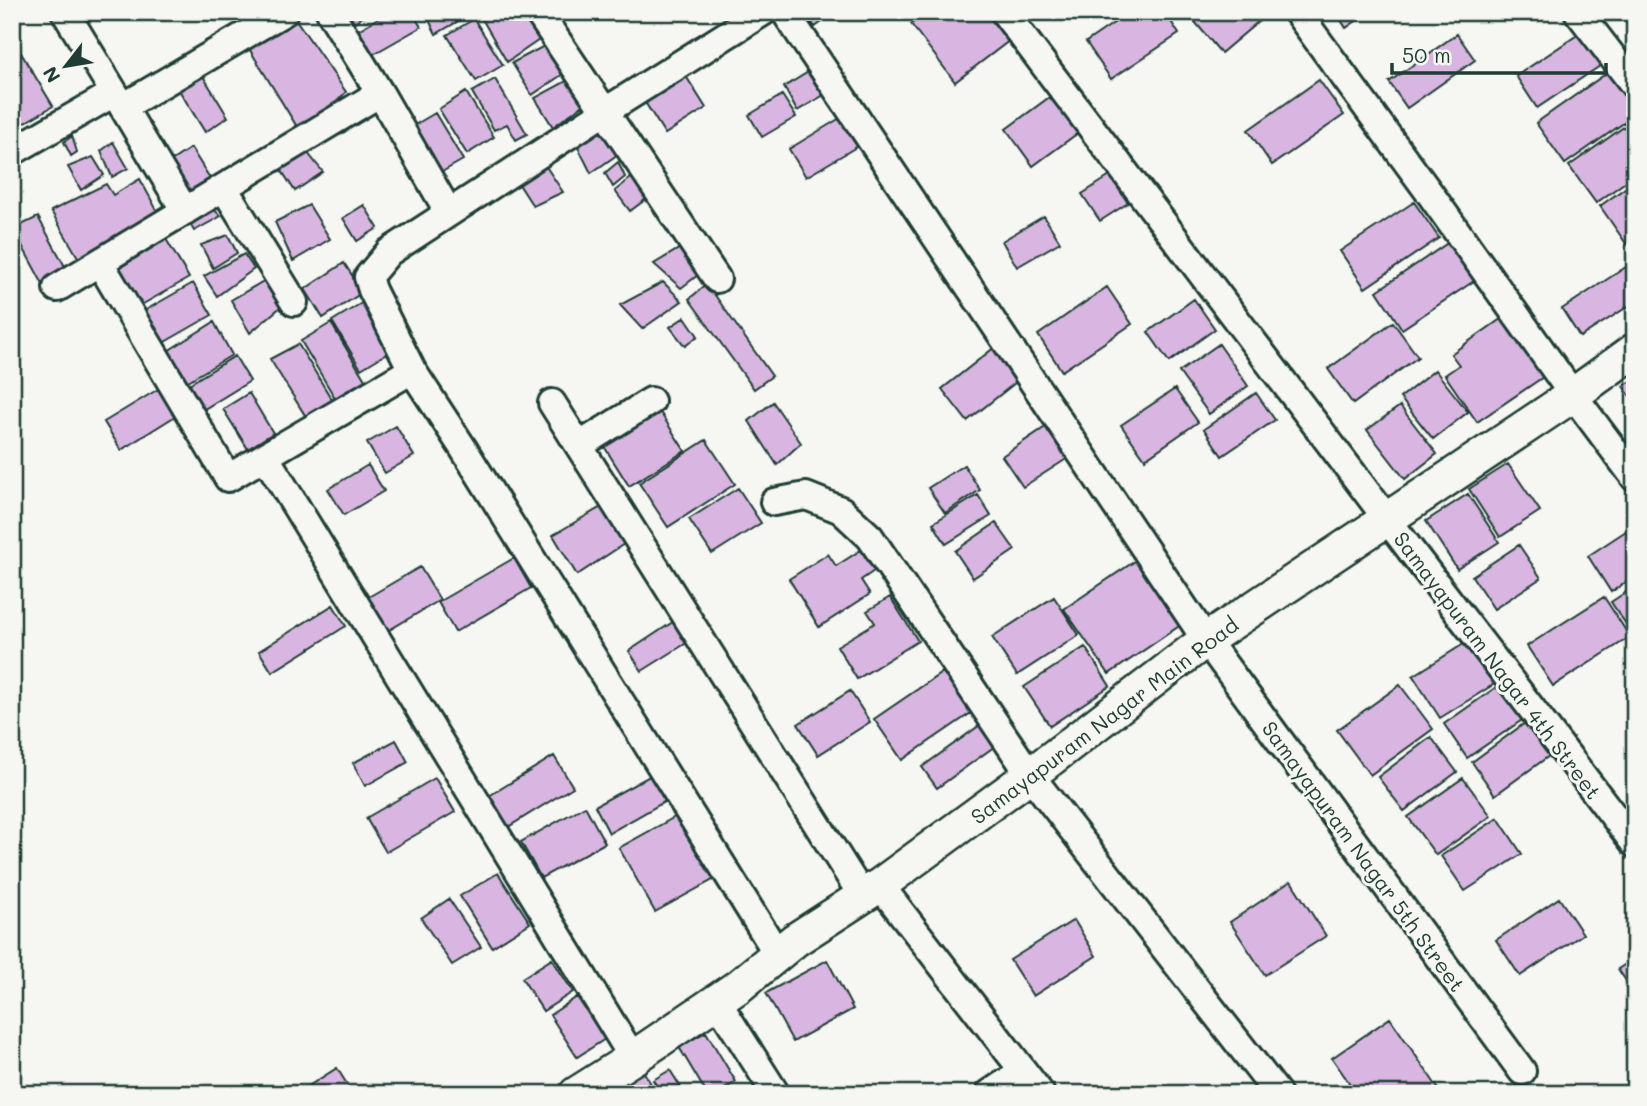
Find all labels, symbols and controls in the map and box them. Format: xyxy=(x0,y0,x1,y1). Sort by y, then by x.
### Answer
north arrow xyxy=(32,32,102,102)
scale bar xyxy=(1392,32,1605,76)
text: 50 m xyxy=(1402,41,1451,68)
text: N xyxy=(37,62,65,88)
street label: Samayapuram Nagar 4th Street xyxy=(1388,526,1608,804)
street label: Samayapuram Nagar Main Road xyxy=(965,610,1243,830)
street label: Samayapuram Nagar 5th Street xyxy=(1257,715,1471,997)

